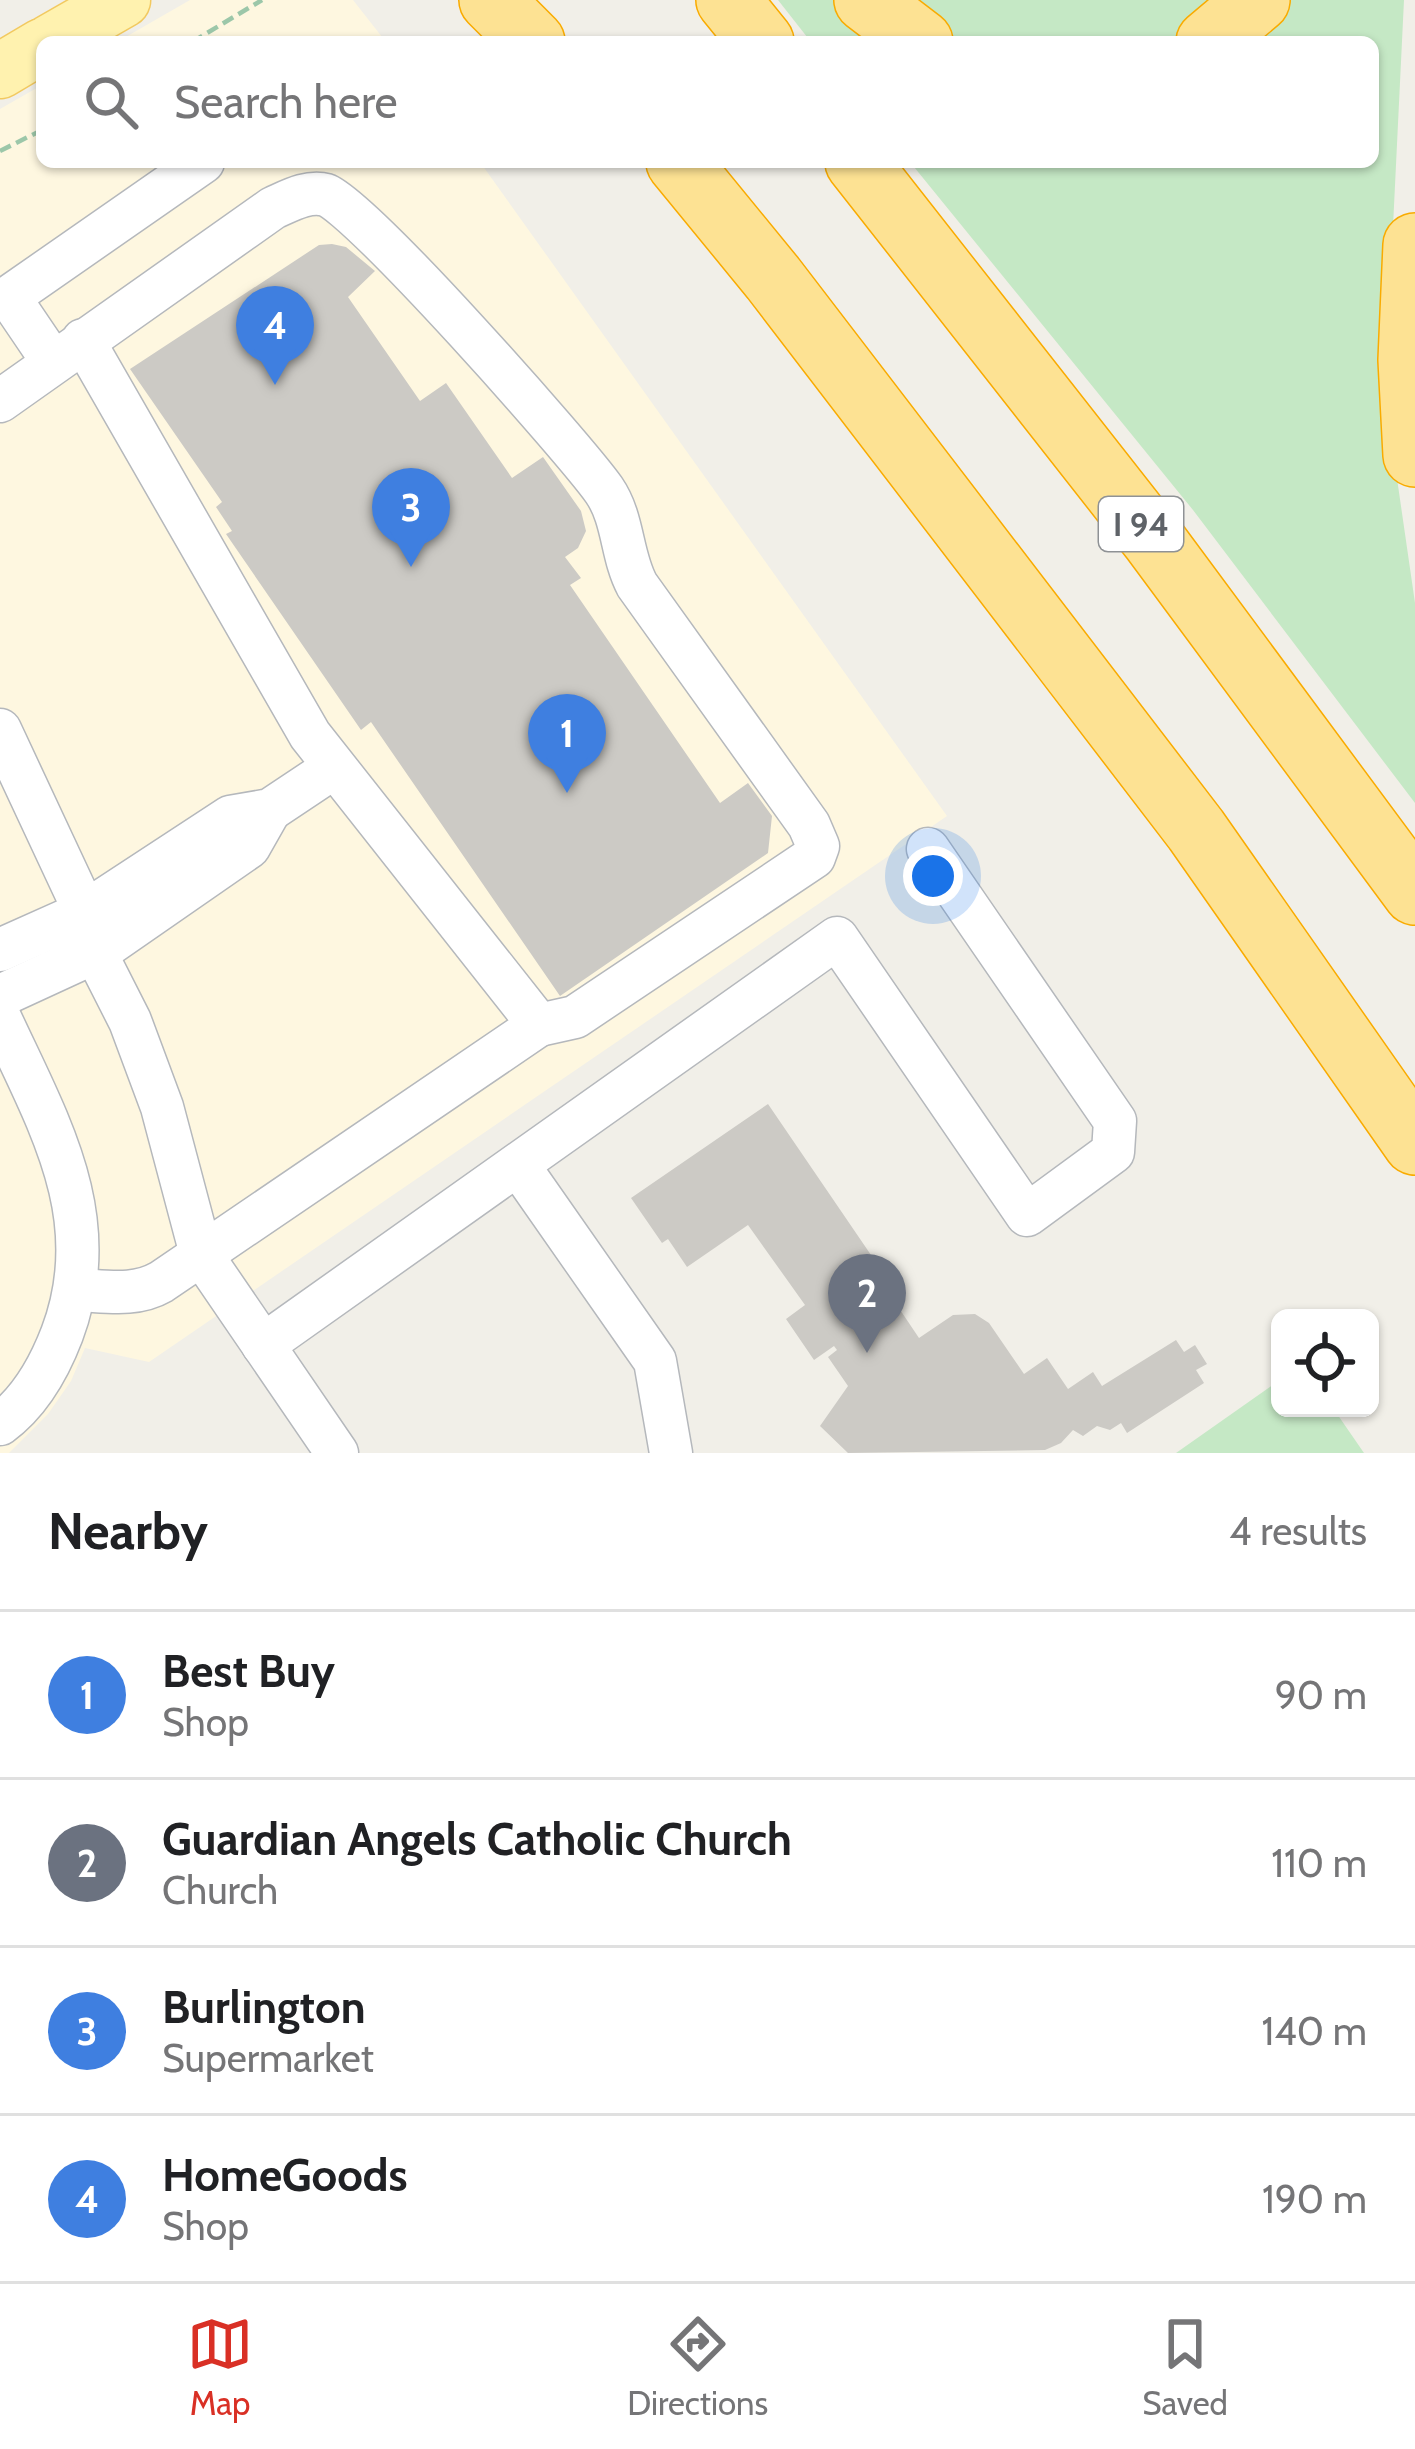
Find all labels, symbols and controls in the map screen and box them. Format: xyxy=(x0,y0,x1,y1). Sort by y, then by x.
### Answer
search box xyxy=(36,36,1379,168)
icon: search xyxy=(78,69,144,135)
text: Search here xyxy=(174,75,398,129)
pin: 4 xyxy=(236,286,314,385)
pin: 3 xyxy=(372,468,450,567)
road number: I 94 xyxy=(1099,497,1183,551)
pin: 1 xyxy=(528,694,606,793)
your location xyxy=(903,846,963,906)
pin: 2 xyxy=(828,1254,906,1353)
map controls xyxy=(1271,1309,1379,1417)
button: locate xyxy=(1271,1309,1379,1417)
text: Nearby xyxy=(48,1500,208,1562)
text: 4 results xyxy=(1229,1507,1367,1555)
text: Best Buy xyxy=(162,1644,335,1698)
text: 1 xyxy=(80,1671,94,1719)
text: 90 m xyxy=(1275,1671,1367,1719)
text: Shop xyxy=(162,1698,249,1746)
text: Guardian Angels Catholic Church xyxy=(162,1812,792,1866)
text: 2 xyxy=(77,1839,97,1887)
text: 110 m xyxy=(1271,1839,1367,1887)
text: Church xyxy=(162,1866,278,1914)
text: Burlington xyxy=(162,1980,366,2034)
text: 3 xyxy=(76,2007,98,2055)
text: 140 m xyxy=(1262,2007,1367,2055)
text: Supermarket xyxy=(162,2034,374,2082)
text: HomeGoods xyxy=(162,2148,408,2202)
text: 4 xyxy=(75,2175,99,2223)
text: 190 m xyxy=(1262,2175,1367,2223)
text: Shop xyxy=(162,2202,249,2250)
tab: Map xyxy=(187,2311,253,2423)
tab: Directions xyxy=(627,2311,768,2423)
tab: Saved xyxy=(1142,2311,1228,2423)

